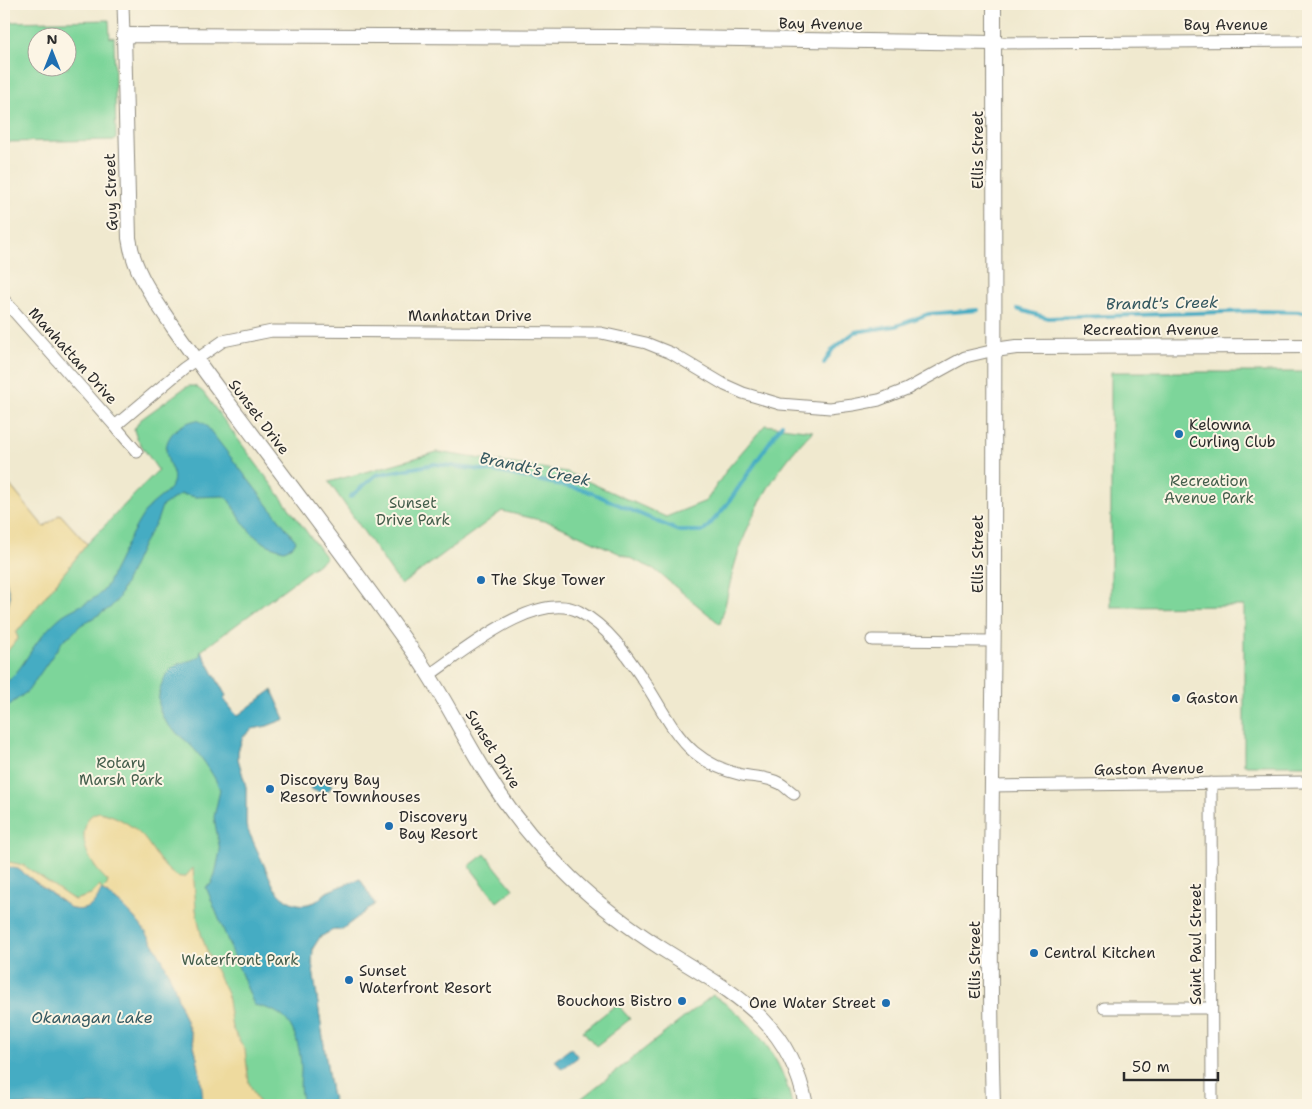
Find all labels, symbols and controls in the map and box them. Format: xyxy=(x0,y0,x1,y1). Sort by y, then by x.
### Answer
street label: Bay Avenue xyxy=(779,13,863,35)
street label: Bay Avenue xyxy=(1184,15,1268,35)
north arrow xyxy=(28,28,78,78)
text: N xyxy=(46,30,58,48)
street label: Ellis Street xyxy=(968,111,988,189)
street label: Guy Street xyxy=(100,153,122,231)
water label: Brandt's Creek xyxy=(1105,292,1219,314)
street label: Manhattan Drive xyxy=(24,303,122,409)
street label: Manhattan Drive xyxy=(408,306,532,326)
street label: Recreation Avenue xyxy=(1083,320,1219,340)
street label: Sunset Drive xyxy=(224,375,294,459)
place label: Kelowna Curling Club xyxy=(1189,415,1276,452)
marker: Kelowna Curling Club xyxy=(1173,428,1185,440)
water label: Brandt's Creek xyxy=(478,447,592,491)
park label: Recreation Avenue Park xyxy=(1164,471,1254,508)
park label: Sunset Drive Park xyxy=(376,493,450,530)
street label: Ellis Street xyxy=(968,515,988,593)
place label: The Skye Tower xyxy=(491,570,606,590)
marker: The Skye Tower xyxy=(475,574,487,586)
place label: Gaston xyxy=(1186,688,1238,708)
marker: Gaston xyxy=(1170,692,1182,704)
street label: Sunset Drive xyxy=(461,706,525,792)
park label: Rotary Marsh Park xyxy=(79,753,163,790)
street label: Gaston Avenue xyxy=(1094,758,1204,780)
place label: Discovery Bay Resort Townhouses xyxy=(280,770,421,807)
marker: Discovery Bay Resort Townhouses xyxy=(264,783,276,795)
place label: Discovery Bay Resort xyxy=(399,807,478,844)
marker: Discovery Bay Resort xyxy=(383,820,395,832)
street label: Saint Paul Street xyxy=(1186,883,1206,1005)
street label: Ellis Street xyxy=(965,921,985,999)
place label: Central Kitchen xyxy=(1044,943,1155,963)
marker: Central Kitchen xyxy=(1028,947,1040,959)
park label: Waterfront Park xyxy=(181,950,299,970)
place label: Sunset Waterfront Resort xyxy=(359,961,492,998)
marker: Sunset Waterfront Resort xyxy=(343,974,355,986)
place label: Bouchons Bistro xyxy=(557,991,672,1011)
place label: One Water Street xyxy=(749,993,876,1013)
marker: Bouchons Bistro xyxy=(676,995,688,1007)
marker: One Water Street xyxy=(880,997,892,1009)
water label: Okanagan Lake xyxy=(31,1007,153,1028)
scale bar xyxy=(1124,1049,1218,1081)
text: 50 m xyxy=(1132,1057,1170,1077)

